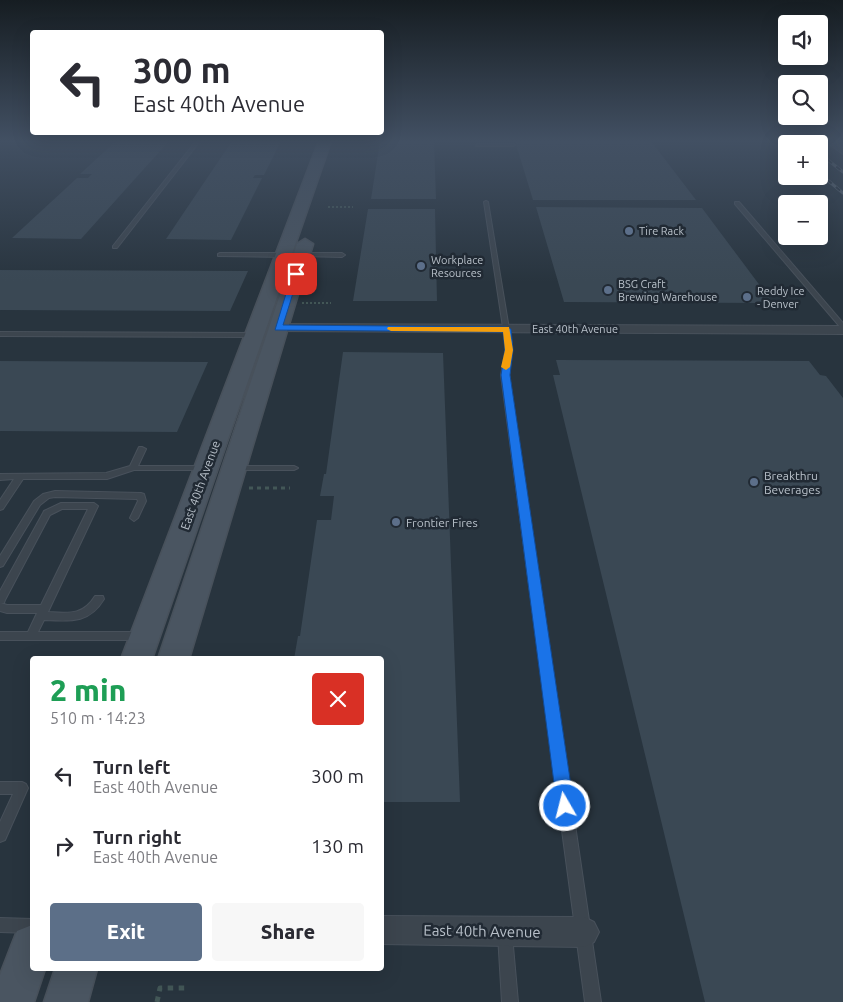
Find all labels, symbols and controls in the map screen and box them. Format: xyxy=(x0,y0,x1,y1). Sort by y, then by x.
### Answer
map controls xyxy=(778,15,828,245)
button: sound xyxy=(778,15,828,65)
icon: left xyxy=(50,50,115,115)
text: 300 m xyxy=(133,50,231,90)
button: search xyxy=(778,75,828,125)
text: East 40th Avenue xyxy=(133,91,305,116)
button: + xyxy=(778,135,828,185)
button: − xyxy=(778,195,828,245)
marker: Tire Rack xyxy=(623,225,635,237)
place label: Tire Rack xyxy=(639,225,684,237)
pin xyxy=(275,253,317,295)
place label: Workplace Resources xyxy=(431,254,483,279)
icon: arrive xyxy=(282,260,310,288)
marker: Workplace Resources xyxy=(415,260,427,272)
place label: BSG Craft Brewing Warehouse xyxy=(618,278,717,303)
marker: BSG Craft Brewing Warehouse xyxy=(602,284,614,296)
place label: Reddy Ice - Denver xyxy=(757,285,805,310)
marker: Reddy Ice - Denver xyxy=(741,291,753,303)
street label: East 40th Avenue xyxy=(532,323,618,335)
street label: East 40th Avenue xyxy=(178,439,222,531)
place label: Breakthru Beverages xyxy=(764,469,820,496)
marker: Breakthru Beverages xyxy=(748,476,760,488)
marker: Frontier Fires xyxy=(390,516,402,528)
place label: Frontier Fires xyxy=(406,516,478,529)
text: 2 min xyxy=(50,673,126,707)
button: close xyxy=(312,673,364,725)
text: 510 m · 14:23 xyxy=(50,709,146,727)
text: Turn left xyxy=(93,756,171,778)
icon: left xyxy=(50,762,78,790)
text: 300 m xyxy=(311,765,364,787)
text: East 40th Avenue xyxy=(93,778,218,796)
position arrow xyxy=(538,779,590,831)
text: Turn right xyxy=(93,826,181,848)
icon: right xyxy=(50,832,78,860)
text: 130 m xyxy=(311,835,364,857)
text: East 40th Avenue xyxy=(93,848,218,866)
button: Exit xyxy=(50,903,202,961)
button: Share xyxy=(212,903,364,961)
street label: East 40th Avenue xyxy=(423,921,541,941)

